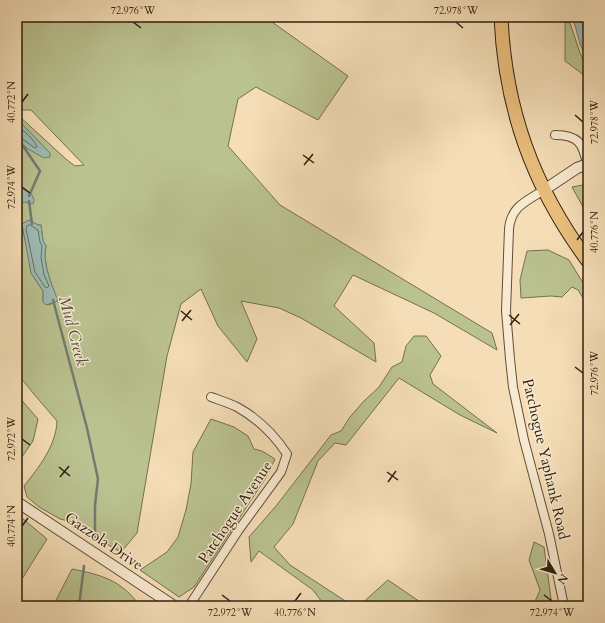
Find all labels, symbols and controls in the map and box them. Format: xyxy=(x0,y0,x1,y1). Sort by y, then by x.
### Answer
text: 72.976°W xyxy=(111,4,156,18)
text: 72.978°W xyxy=(434,4,479,18)
text: 40.772°N xyxy=(5,81,19,123)
text: 72.978°W xyxy=(588,99,602,144)
text: 72.974°W xyxy=(5,164,19,209)
text: 40.776°N xyxy=(588,211,602,253)
water label: Mud Creek xyxy=(53,293,93,369)
text: 72.976°W xyxy=(588,350,602,395)
street label: Patchogue Yaphank Road xyxy=(518,377,574,541)
text: 72.972°W xyxy=(5,416,19,461)
street label: Patchogue Avenue xyxy=(193,457,277,567)
text: 40.774°N xyxy=(5,505,19,547)
street label: Gazzola Drive xyxy=(61,507,147,575)
north arrow xyxy=(535,553,575,593)
text: N xyxy=(553,570,571,588)
text: 72.972°W xyxy=(208,606,253,620)
text: 40.776°N xyxy=(274,606,316,620)
text: 72.974°W xyxy=(530,606,575,620)

